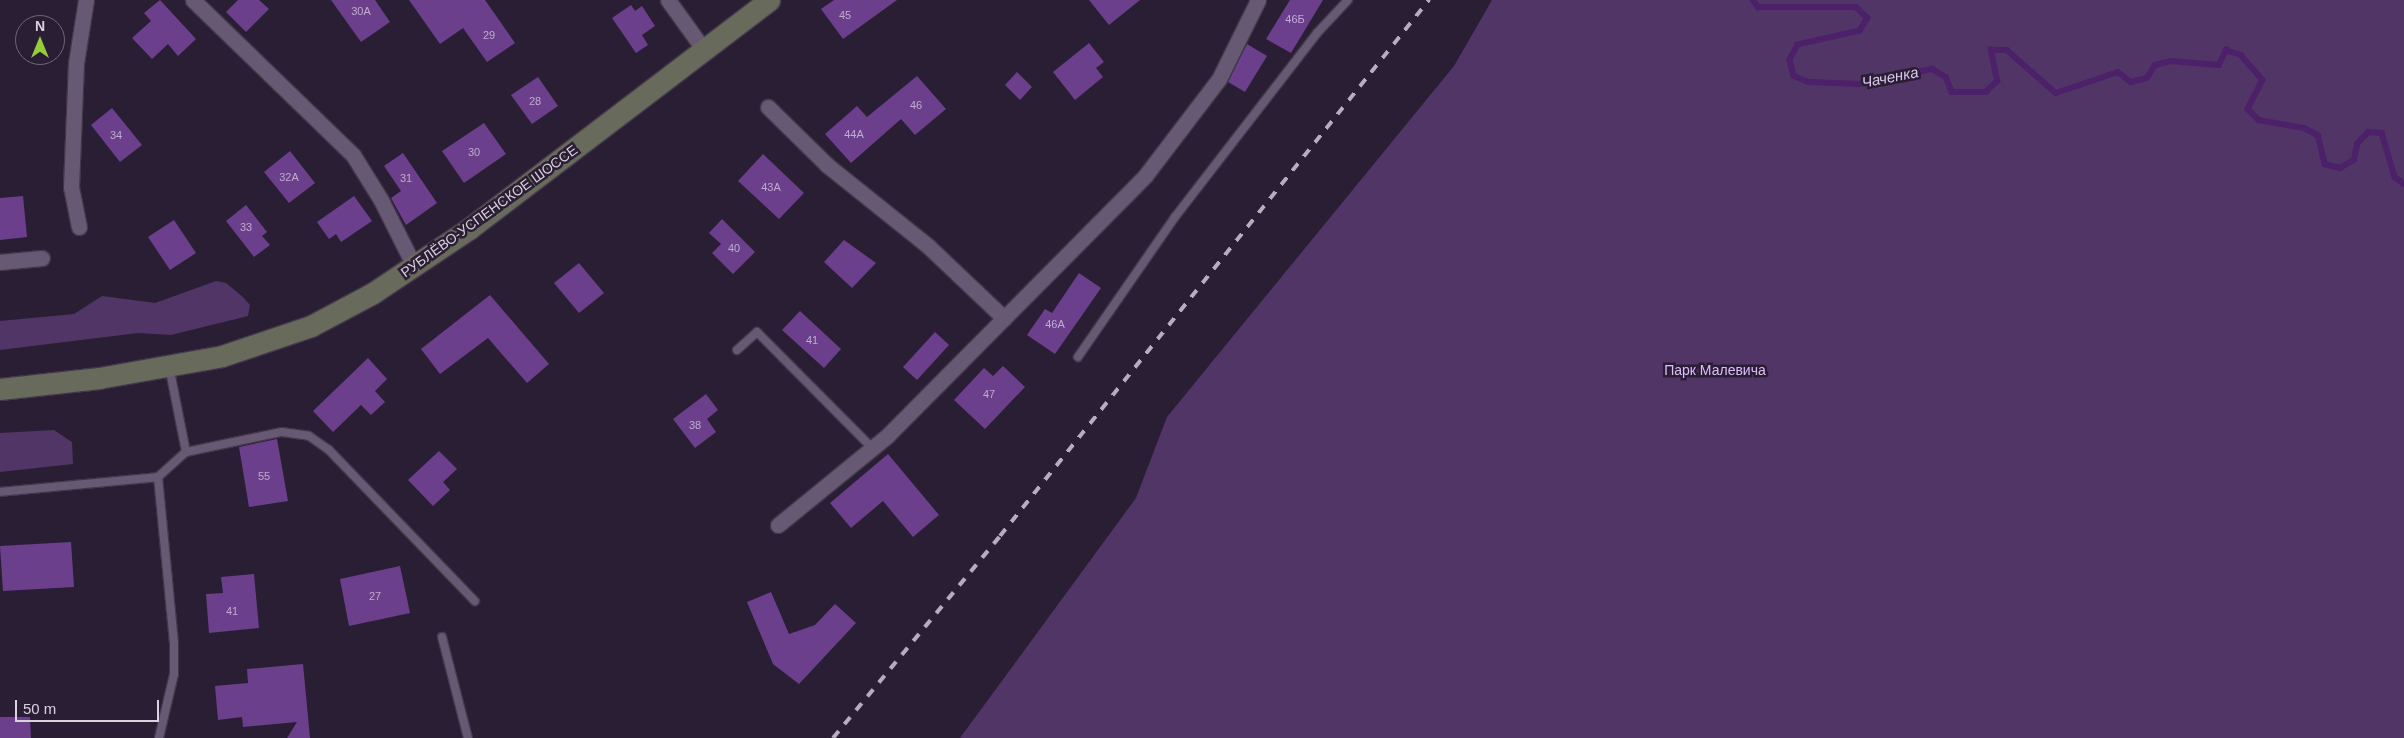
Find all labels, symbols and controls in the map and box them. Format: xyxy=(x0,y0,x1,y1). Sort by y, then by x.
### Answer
house number: 30А xyxy=(351,4,371,18)
house number: 45 xyxy=(839,8,851,22)
house number: 46Б xyxy=(1285,12,1305,26)
north arrow xyxy=(15,15,65,65)
text: N xyxy=(35,18,45,34)
house number: 29 xyxy=(483,28,495,42)
water label: Чаченка xyxy=(1860,63,1920,91)
house number: 28 xyxy=(529,94,541,108)
house number: 46 xyxy=(910,98,922,112)
house number: 44А xyxy=(844,127,864,141)
house number: 34 xyxy=(110,128,122,142)
street label: РУБЛЁВО-УСПЕНСКОЕ ШОССЕ xyxy=(397,141,581,281)
house number: 30 xyxy=(468,145,480,159)
house number: 32А xyxy=(279,170,299,184)
house number: 31 xyxy=(400,171,412,185)
house number: 43А xyxy=(761,180,781,194)
house number: 33 xyxy=(240,220,252,234)
house number: 40 xyxy=(728,241,740,255)
house number: 46А xyxy=(1045,317,1065,331)
house number: 41 xyxy=(806,333,818,347)
park label: Парк Малевича xyxy=(1664,362,1766,378)
house number: 47 xyxy=(983,387,995,401)
house number: 38 xyxy=(689,418,701,432)
house number: 55 xyxy=(258,469,270,483)
house number: 27 xyxy=(369,589,381,603)
house number: 41 xyxy=(226,604,238,618)
scale bar xyxy=(18,690,161,722)
text: 50 m xyxy=(23,700,56,717)

